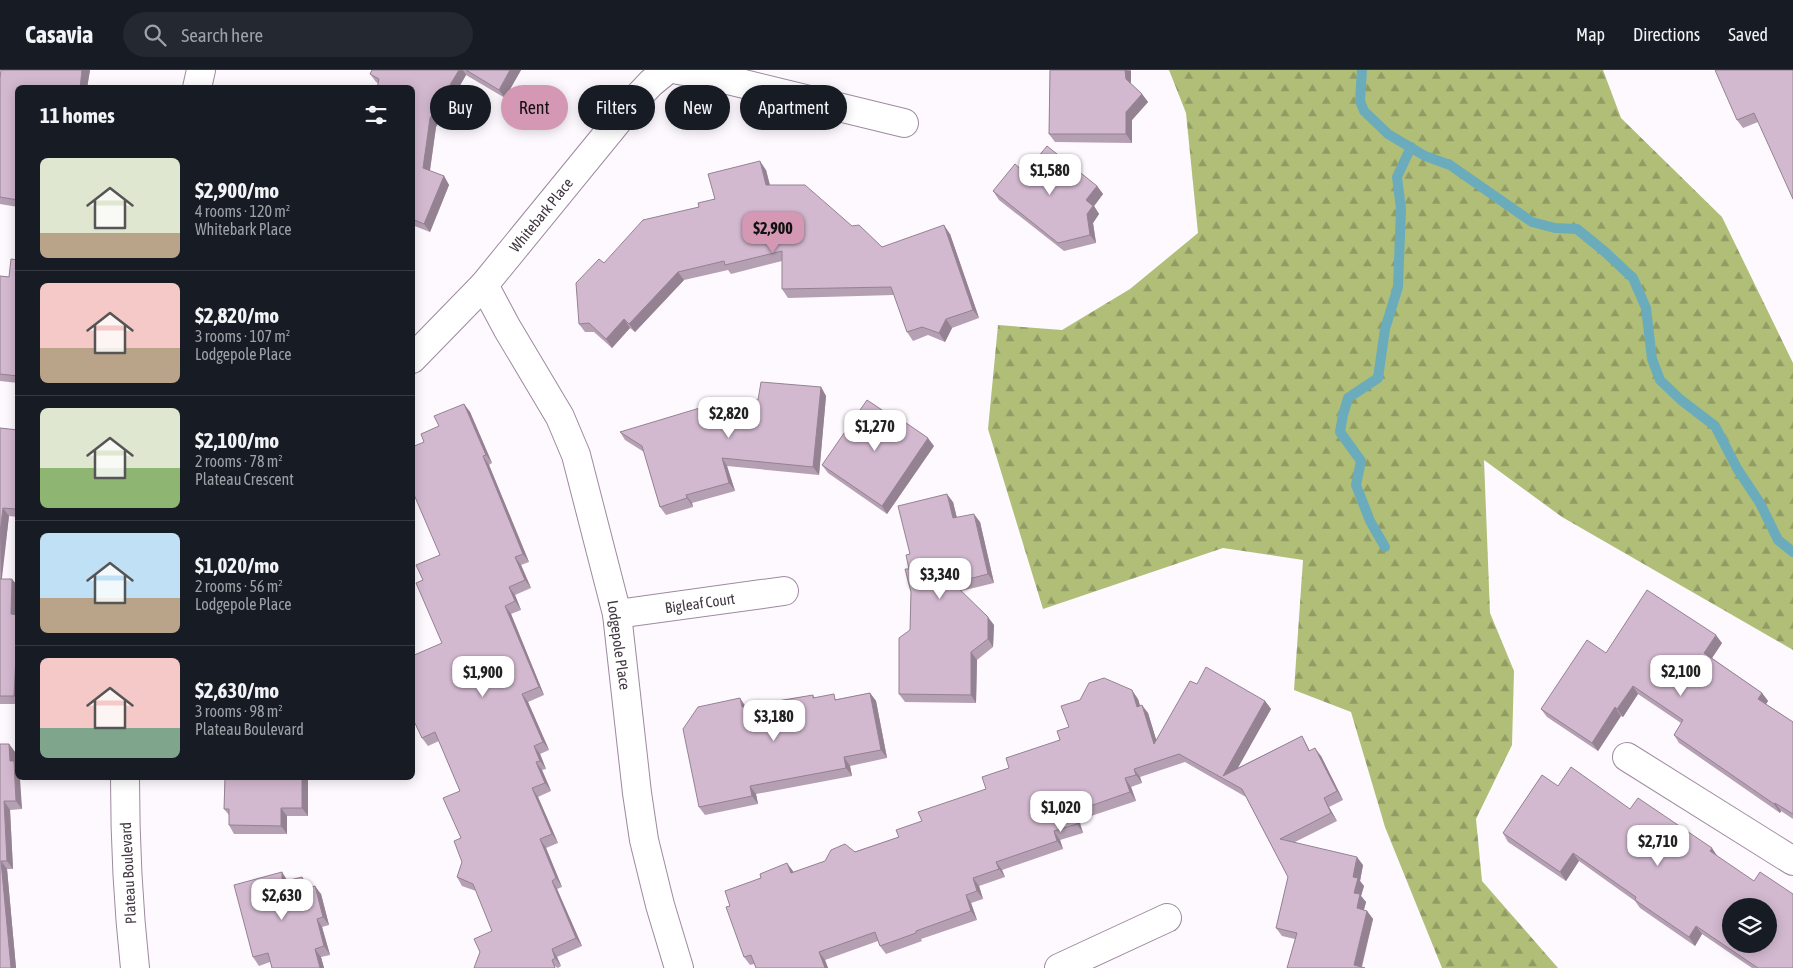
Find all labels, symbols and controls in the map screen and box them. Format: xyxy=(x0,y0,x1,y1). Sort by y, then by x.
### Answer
search box xyxy=(123,12,473,57)
text: Casavia xyxy=(25,21,93,48)
icon: search xyxy=(141,21,169,49)
text: Search here xyxy=(181,24,263,46)
text: Map xyxy=(1576,24,1605,45)
text: Directions xyxy=(1633,24,1700,45)
text: Saved xyxy=(1728,24,1768,45)
chip: Buy xyxy=(430,85,491,130)
chip: Rent xyxy=(501,85,568,130)
chip: Filters xyxy=(578,85,655,130)
chip: New xyxy=(665,85,730,130)
chip: Apartment xyxy=(740,85,847,130)
icon: filters xyxy=(362,101,390,129)
text: 11 homes xyxy=(40,103,115,127)
pin: $1,580 xyxy=(1009,154,1091,196)
text: $1,580 xyxy=(1030,161,1070,179)
street label: Whitebark Place xyxy=(506,174,576,255)
icon: home xyxy=(80,178,140,238)
text: $2,900/mo xyxy=(195,178,279,202)
text: 4 rooms · 120 m² xyxy=(195,202,290,220)
pin: $2,900 xyxy=(732,212,814,254)
text: $2,900 xyxy=(753,219,793,237)
text: Whitebark Place xyxy=(195,220,291,238)
icon: home xyxy=(80,303,140,363)
text: $2,820/mo xyxy=(195,303,279,327)
text: 3 rooms · 107 m² xyxy=(195,327,290,345)
text: Lodgepole Place xyxy=(195,345,291,363)
pin: $2,820 xyxy=(688,396,770,439)
text: $2,820 xyxy=(709,404,749,422)
pin: $1,270 xyxy=(834,410,916,452)
text: $1,270 xyxy=(855,417,895,435)
icon: home xyxy=(80,428,140,488)
text: $2,100/mo xyxy=(195,428,279,452)
text: 2 rooms · 78 m² xyxy=(195,452,283,470)
text: Plateau Crescent xyxy=(195,470,294,488)
icon: home xyxy=(80,553,140,613)
text: $1,020/mo xyxy=(195,553,279,577)
pin: $3,340 xyxy=(899,558,981,600)
text: $3,340 xyxy=(920,565,960,583)
text: 2 rooms · 56 m² xyxy=(195,577,283,595)
street label: Bigleaf Court xyxy=(664,590,736,616)
text: Lodgepole Place xyxy=(195,595,291,613)
street label: Lodgepole Place xyxy=(604,599,634,691)
pin: $2,100 xyxy=(1640,654,1722,697)
pin: $1,900 xyxy=(442,656,524,698)
text: $2,100 xyxy=(1661,662,1701,680)
text: $1,900 xyxy=(463,663,503,681)
icon: home xyxy=(80,678,140,738)
text: $2,630/mo xyxy=(195,678,279,702)
pin: $3,180 xyxy=(733,700,815,742)
text: 3 rooms · 98 m² xyxy=(195,702,283,720)
text: $3,180 xyxy=(754,707,794,725)
text: Plateau Boulevard xyxy=(195,720,304,738)
pin: $1,020 xyxy=(1020,790,1102,833)
text: $1,020 xyxy=(1041,798,1081,816)
street label: Plateau Boulevard xyxy=(117,822,139,924)
pin: $2,710 xyxy=(1617,824,1699,867)
text: $2,710 xyxy=(1638,832,1678,850)
pin: $2,630 xyxy=(241,878,323,921)
text: $2,630 xyxy=(262,886,302,904)
map controls xyxy=(1722,898,1777,953)
button: layers xyxy=(1722,898,1777,953)

